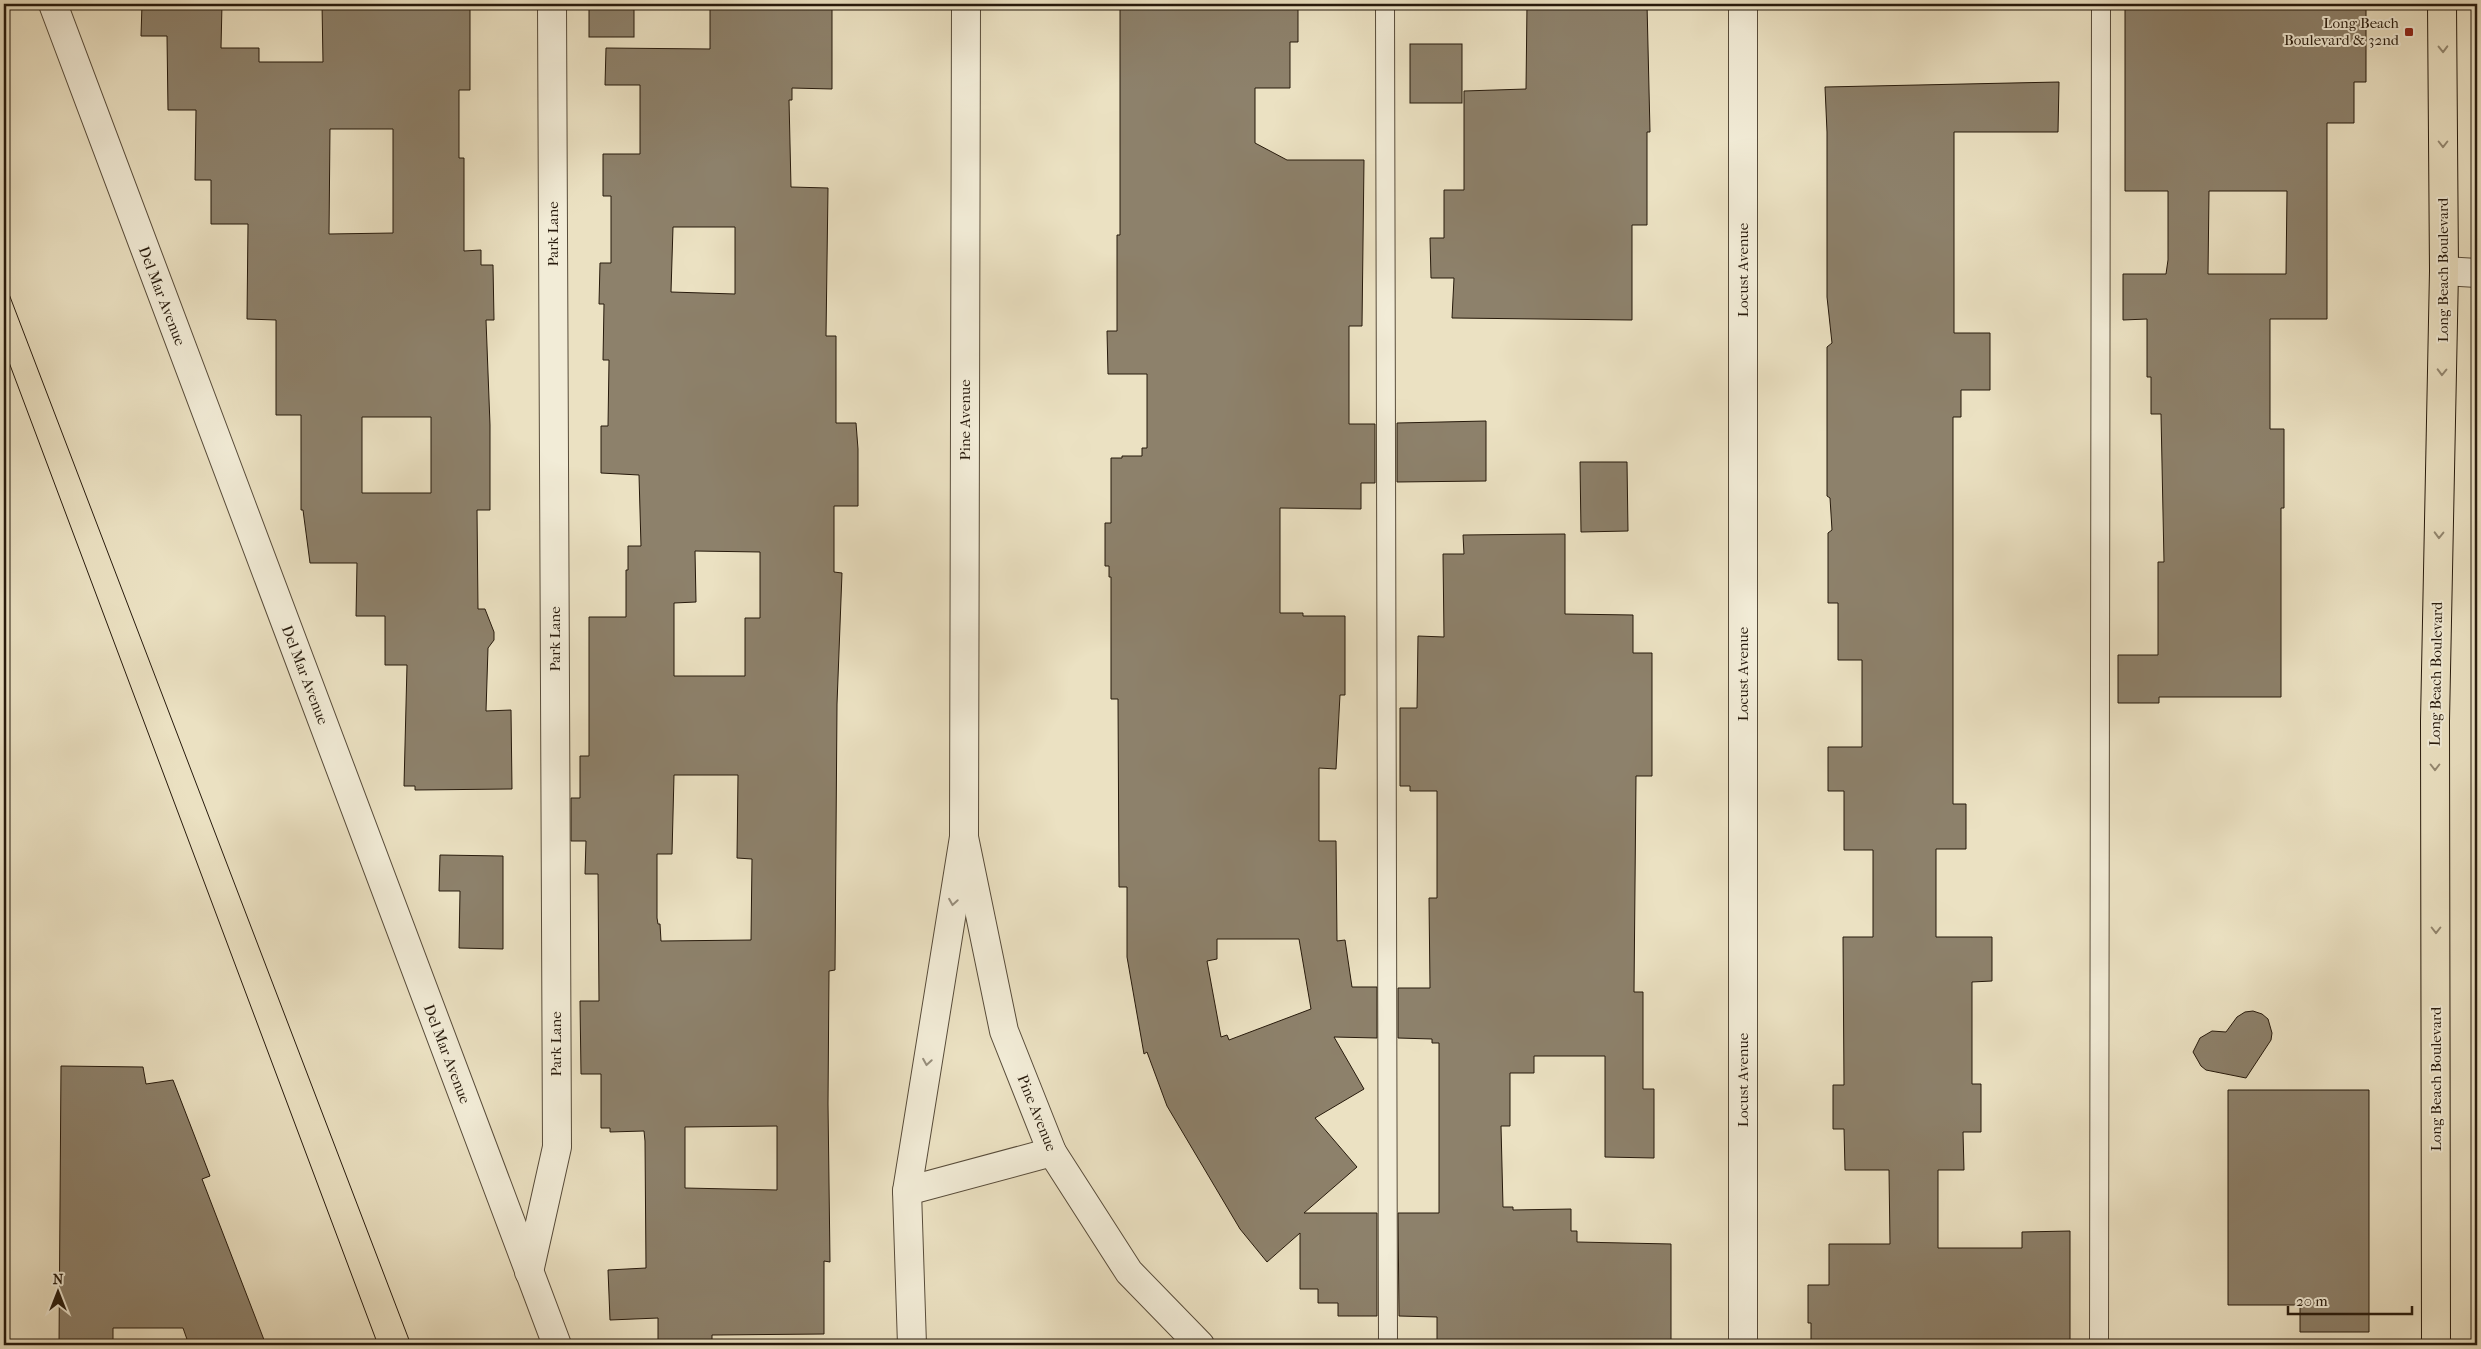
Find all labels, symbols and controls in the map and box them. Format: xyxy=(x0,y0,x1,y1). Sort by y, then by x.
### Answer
place label: Long Beach Boulevard & 32nd xyxy=(2284,14,2400,49)
marker: Long Beach Boulevard & 32nd xyxy=(2403,26,2415,38)
one-way arrow xyxy=(2438,46,2448,54)
one-way arrow xyxy=(2438,140,2449,148)
street label: Long Beach Boulevard xyxy=(2434,197,2452,342)
street label: Park Lane xyxy=(544,201,562,267)
street label: Locust Avenue xyxy=(1734,222,1752,317)
street label: Del Mar Avenue xyxy=(135,244,189,349)
one-way arrow xyxy=(2437,368,2447,376)
street label: Pine Avenue xyxy=(956,379,974,461)
one-way arrow xyxy=(2434,531,2444,539)
street label: Long Beach Boulevard xyxy=(2426,601,2446,746)
street label: Park Lane xyxy=(546,606,564,672)
street label: Del Mar Avenue xyxy=(278,623,332,728)
street label: Locust Avenue xyxy=(1734,626,1752,721)
one-way arrow xyxy=(2430,764,2440,771)
one-way arrow xyxy=(949,898,959,906)
one-way arrow xyxy=(2431,926,2441,934)
street label: Del Mar Avenue xyxy=(420,1002,474,1107)
street label: Long Beach Boulevard xyxy=(2427,1006,2445,1151)
street label: Park Lane xyxy=(547,1011,565,1077)
street label: Locust Avenue xyxy=(1734,1032,1752,1127)
one-way arrow xyxy=(923,1058,933,1067)
street label: Pine Avenue xyxy=(1013,1072,1061,1155)
north arrow xyxy=(32,1266,82,1316)
text: N xyxy=(53,1271,64,1288)
scale bar xyxy=(2288,1284,2412,1316)
text: 20 m xyxy=(2296,1292,2328,1310)

